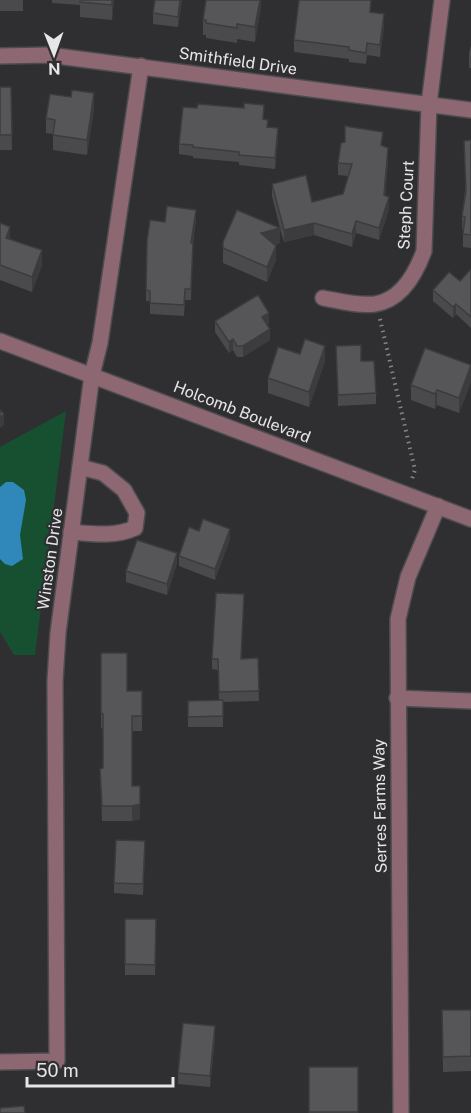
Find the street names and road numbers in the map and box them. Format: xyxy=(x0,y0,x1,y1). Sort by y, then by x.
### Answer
street label: Smithfield Drive xyxy=(178,43,298,79)
street label: Steph Court xyxy=(394,160,418,250)
street label: Holcomb Boulevard xyxy=(171,377,313,447)
street label: Winston Drive xyxy=(33,507,67,611)
street label: Serres Farms Way xyxy=(369,738,391,873)

